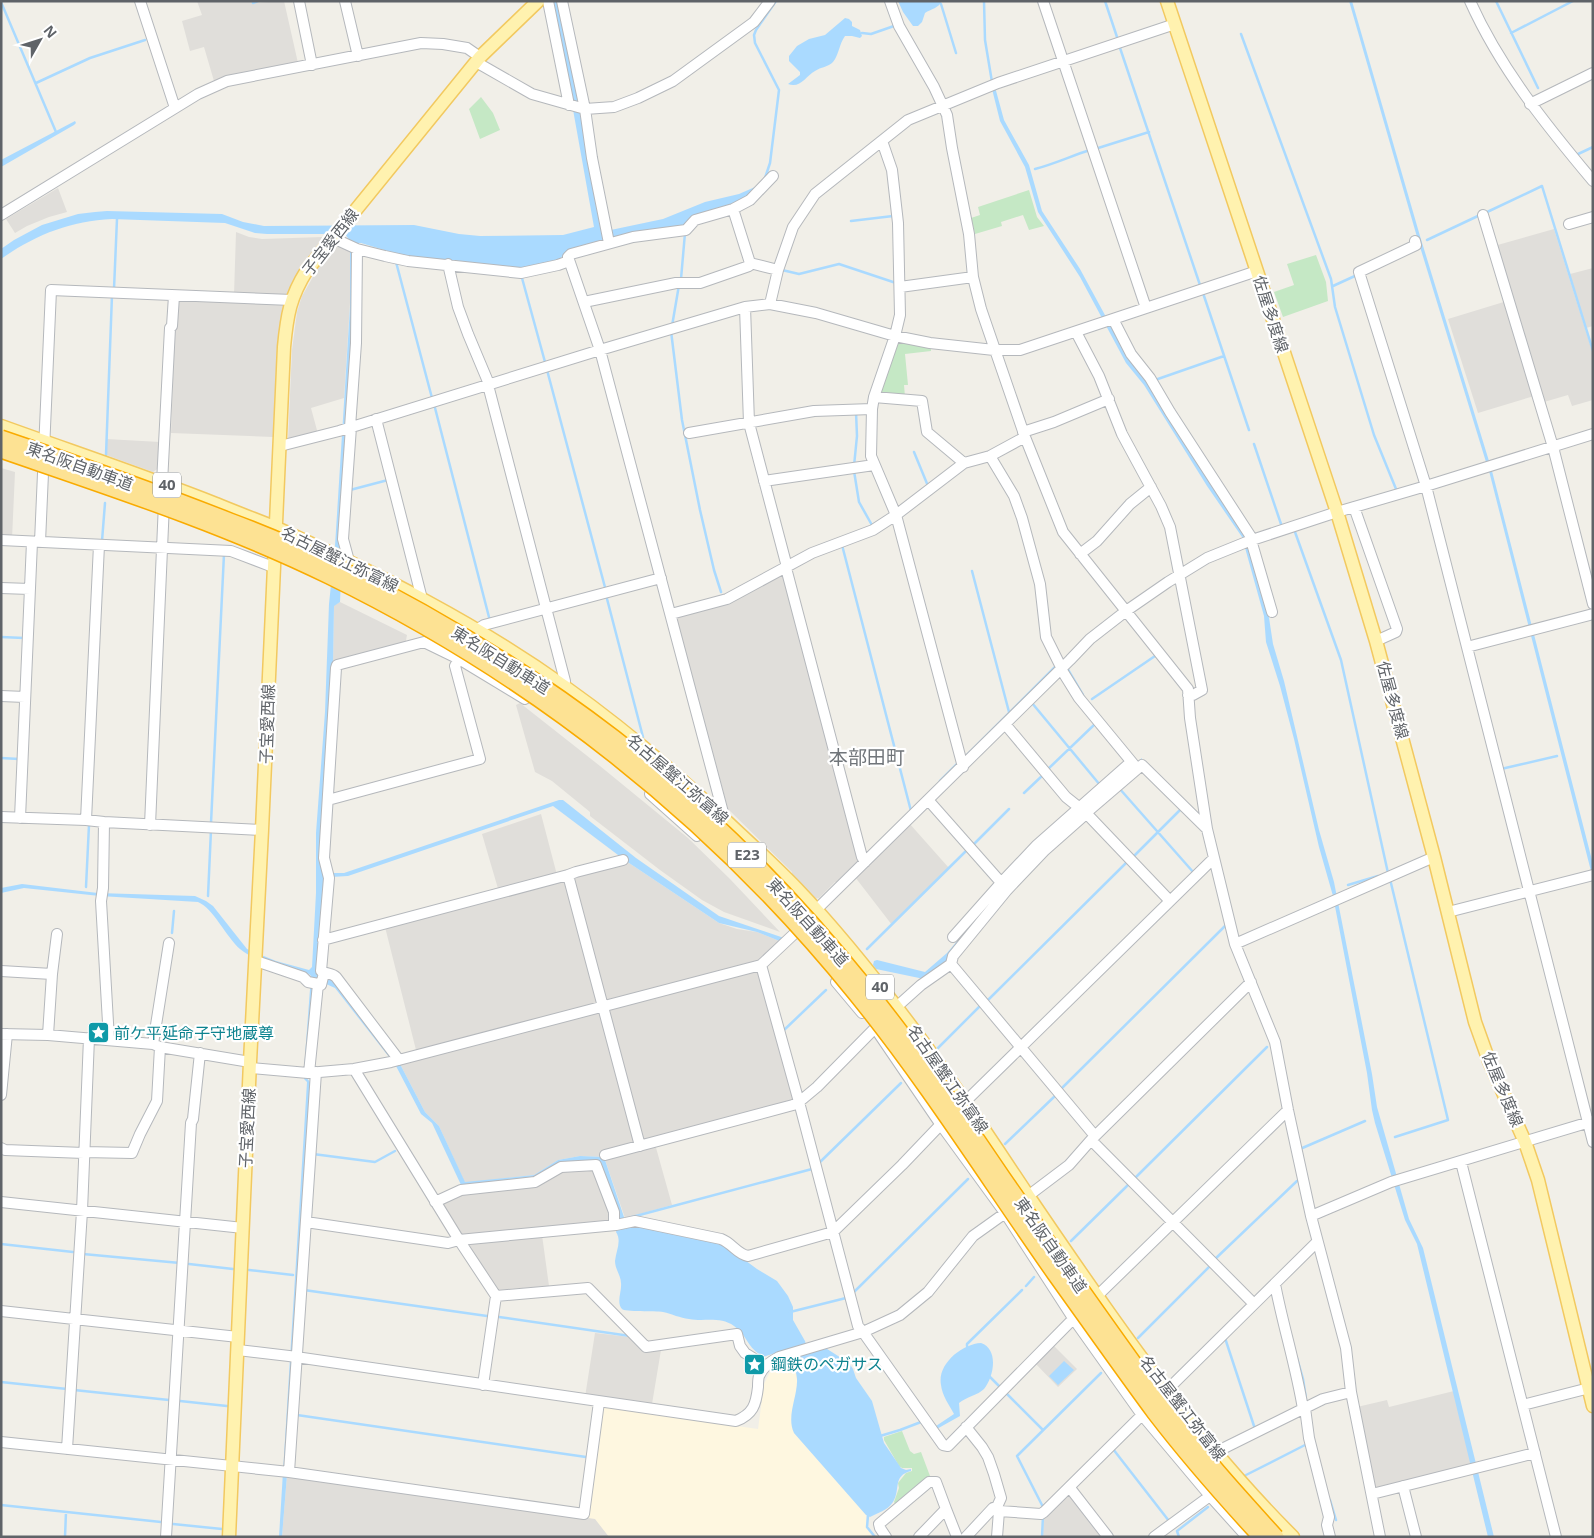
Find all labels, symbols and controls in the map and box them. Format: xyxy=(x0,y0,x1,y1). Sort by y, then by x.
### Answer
north arrow xyxy=(15,15,65,65)
text: N xyxy=(40,21,61,42)
street label: 子宝愛西線 xyxy=(297,204,363,280)
street label: 佐屋多度線 xyxy=(1248,273,1294,355)
street label: 東名阪自動車道 xyxy=(24,437,136,495)
road number: 40 xyxy=(153,472,181,498)
street label: 名古屋蟹江弥富線 xyxy=(278,521,402,597)
street label: 東名阪自動車道 xyxy=(448,621,554,699)
street label: 佐屋多度線 xyxy=(1372,659,1414,741)
street label: 子宝愛西線 xyxy=(255,684,279,764)
street label: 名古屋蟹江弥富線 xyxy=(622,729,734,829)
district label: 本部田町 xyxy=(829,744,905,770)
road number: E23 xyxy=(728,842,766,868)
street label: 東名阪自動車道 xyxy=(762,873,854,971)
road number: 40 xyxy=(866,974,894,1000)
street label: 名古屋蟹江弥富線 xyxy=(902,1020,994,1138)
place icon: 前ケ平延命子守地蔵尊 xyxy=(86,1021,110,1045)
place label: 前ケ平延命子守地蔵尊 xyxy=(114,1022,274,1044)
street label: 佐屋多度線 xyxy=(1477,1048,1529,1130)
street label: 子宝愛西線 xyxy=(234,1087,260,1169)
street label: 東名阪自動車道 xyxy=(1010,1193,1092,1297)
street label: 名古屋蟹江弥富線 xyxy=(1135,1351,1231,1465)
place icon: 鋼鉄のペガサス xyxy=(743,1352,767,1376)
place label: 鋼鉄のペガサス xyxy=(771,1353,883,1375)

